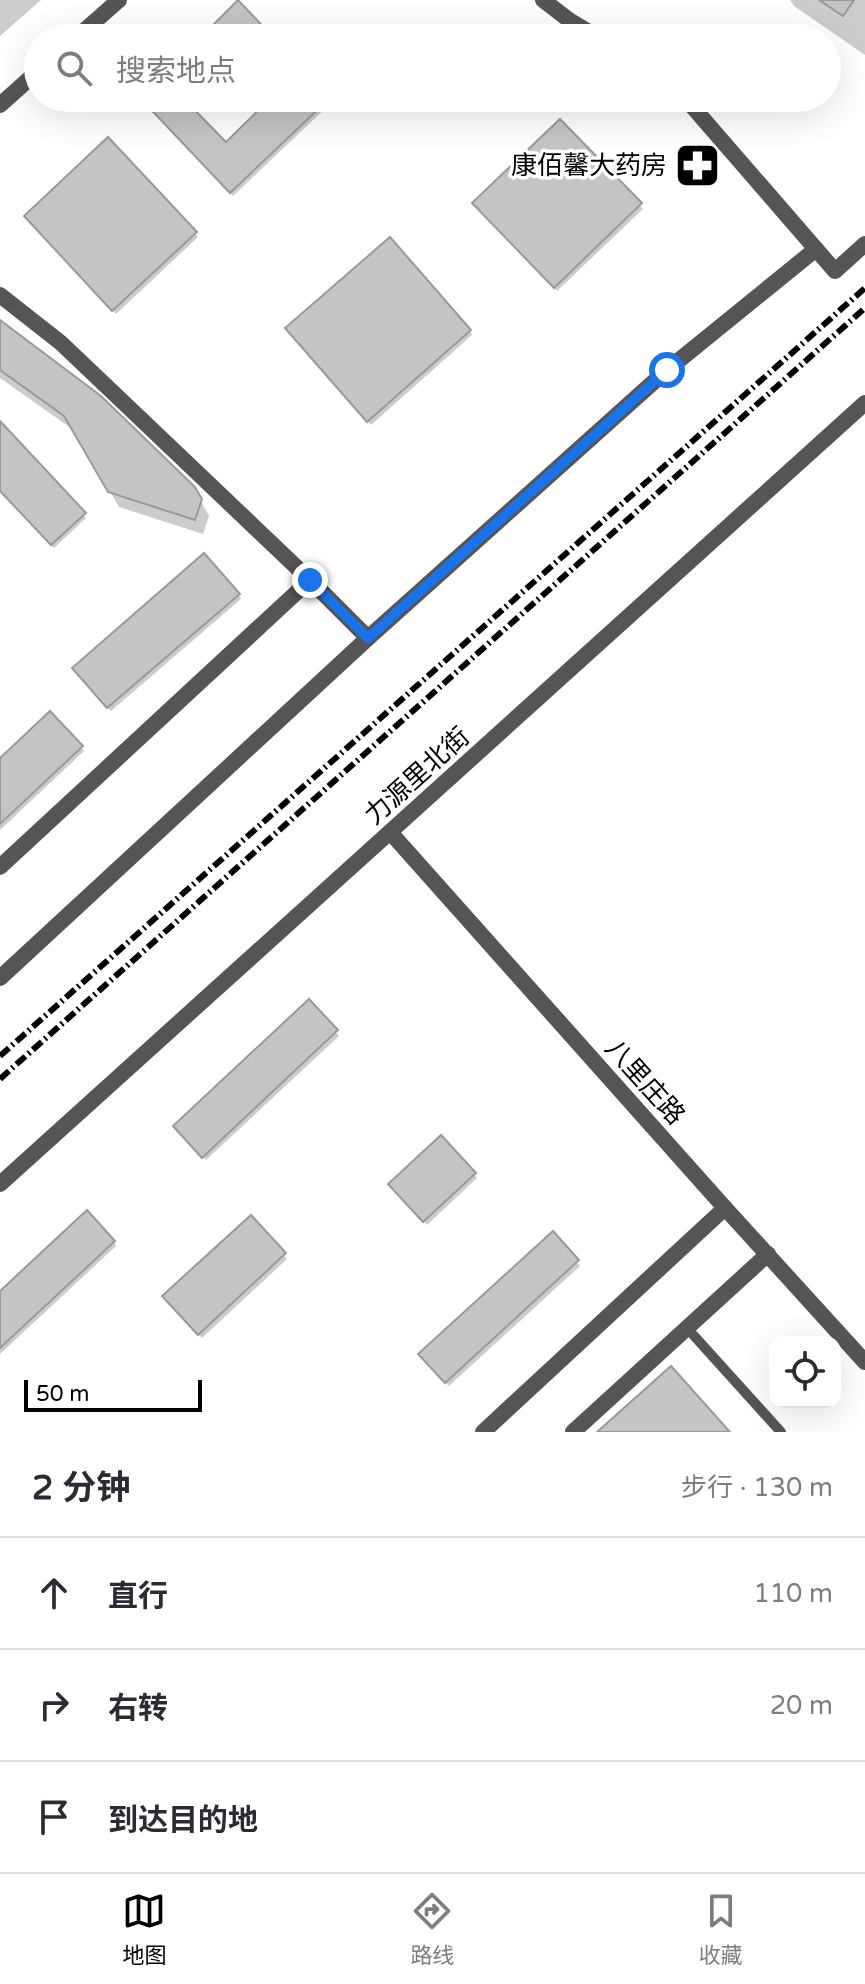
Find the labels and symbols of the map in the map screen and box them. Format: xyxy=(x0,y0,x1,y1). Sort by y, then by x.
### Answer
pharmacy icon: 康佰馨大药房 xyxy=(674,141,722,189)
place label: 康佰馨大药房 xyxy=(511,150,667,181)
route start xyxy=(649,352,685,388)
route end xyxy=(292,562,328,598)
street label: 力源里北街 xyxy=(358,721,476,831)
street label: 八里庄路 xyxy=(599,1033,691,1131)
scale bar xyxy=(24,1376,202,1412)

